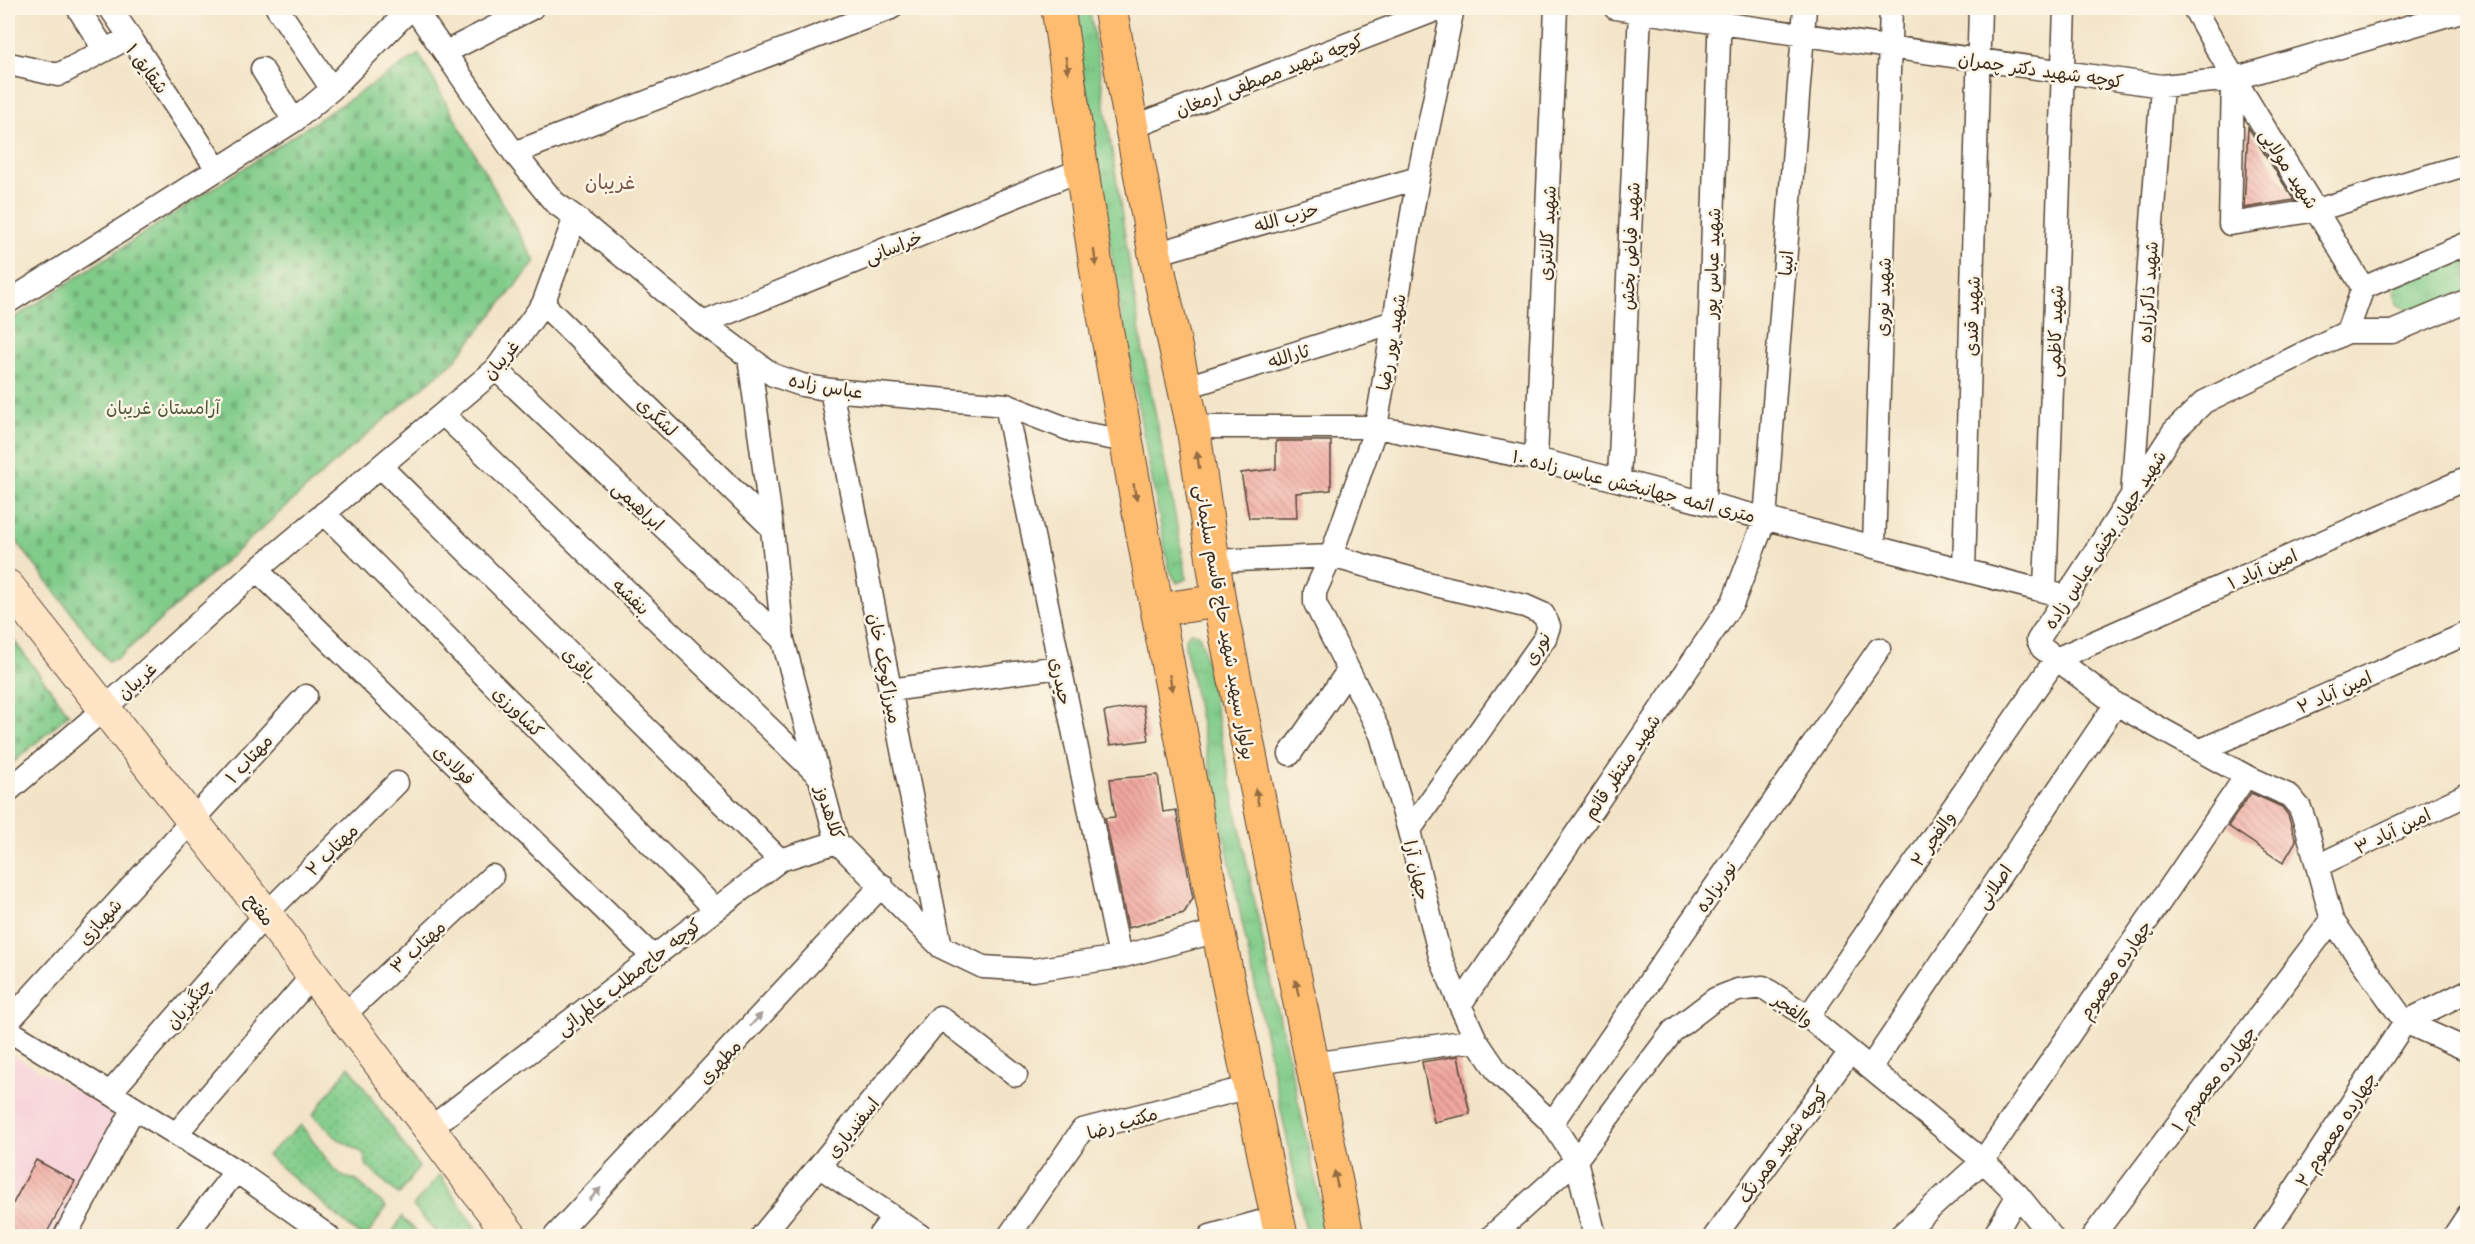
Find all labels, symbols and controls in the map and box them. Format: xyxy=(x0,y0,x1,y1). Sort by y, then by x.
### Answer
street label: کوچه شهید مصطفی ارمغان xyxy=(1171,26,1367,122)
street label: شقایق ۱ xyxy=(120,37,176,99)
street label: کوچه شهید دکتر چمران xyxy=(1957,44,2126,94)
one-way arrow xyxy=(1062,56,1071,75)
street label: شهید مولایی xyxy=(2254,122,2326,214)
district label: غریبان xyxy=(585,166,635,196)
street label: شهید فیاض بخش xyxy=(1612,181,1646,311)
street label: شهید کلانتری xyxy=(1530,185,1562,281)
street label: حزب الله xyxy=(1250,194,1322,238)
street label: شهید عباس پور xyxy=(1695,207,1726,321)
street label: خراسانی xyxy=(860,222,926,270)
street label: شهید ذاکرزاده xyxy=(2130,240,2164,344)
one-way arrow xyxy=(1091,249,1100,268)
street label: انبیا xyxy=(1771,249,1799,277)
street label: شهید نوری xyxy=(1867,257,1897,337)
street label: شهید قندی xyxy=(1956,275,1986,357)
street label: شهید کاظمی xyxy=(2039,284,2069,378)
street label: شهید پور رضا xyxy=(1368,291,1412,393)
street label: غریبان xyxy=(475,333,525,385)
street label: ثارالله xyxy=(1264,336,1313,374)
street label: عباس زاده xyxy=(787,365,865,405)
street label: لشگری xyxy=(632,390,684,442)
park label: آرامستان غریبان xyxy=(106,393,222,420)
street label: ۱۰ متری ائمه جهانبخش عباس زاده xyxy=(1510,442,1758,528)
street label: شهید جهان بخش عباس زاده xyxy=(2036,444,2172,634)
one-way arrow xyxy=(1193,451,1202,470)
street label: ابراهیمی xyxy=(607,474,671,536)
one-way arrow xyxy=(1131,482,1140,501)
street label: بولوار سپهبد شهید حاج قاسم سلیمانی xyxy=(1187,482,1264,762)
street label: ۱ امین آباد xyxy=(2223,541,2301,595)
street label: بنفشه xyxy=(607,571,657,621)
street label: میرزاکوچک خان xyxy=(862,610,910,726)
street label: نوری xyxy=(1516,626,1556,670)
street label: باقری xyxy=(557,640,603,686)
street label: غریبان xyxy=(110,655,162,705)
street label: حیدری xyxy=(1044,655,1080,707)
street label: ۲ امین آباد xyxy=(2292,663,2376,719)
one-way arrow xyxy=(1167,674,1176,693)
street label: کشاورزی xyxy=(487,679,551,743)
street label: شهید منتظر قائم xyxy=(1576,708,1668,825)
street label: مهتاب ۱ xyxy=(218,727,278,789)
street label: فولادی xyxy=(428,737,482,791)
street label: کلاهدوز xyxy=(809,780,852,843)
one-way arrow xyxy=(1252,787,1261,806)
street label: ۳ امین آباد xyxy=(2349,800,2435,860)
street label: والفجر ۲ xyxy=(1903,805,1961,871)
street label: مهتاب ۲ xyxy=(298,816,364,882)
street label: جهان آرا xyxy=(1398,837,1438,903)
street label: نوریزاده xyxy=(1687,855,1743,917)
street label: اصلانی xyxy=(1968,858,2018,914)
street label: مفتح xyxy=(240,887,282,931)
street label: شهبازی xyxy=(71,891,127,951)
street label: کوچه حاج‌مطلب عالم‌رائی xyxy=(550,911,708,1043)
street label: مهتاب ۳ xyxy=(383,913,451,979)
street label: چهارده معصوم xyxy=(2071,914,2159,1025)
street label: چنگیزیان xyxy=(158,972,218,1034)
one-way arrow xyxy=(1292,978,1301,997)
street label: والفجر xyxy=(1766,984,1820,1033)
one-way arrow xyxy=(749,1013,763,1028)
street label: چهارده معصوم ۱ xyxy=(2164,1019,2264,1138)
street label: مطهری xyxy=(691,1032,747,1090)
street label: چهارده معصوم ۲ xyxy=(2288,1066,2384,1193)
street label: کوچه شهید همرنگ xyxy=(1730,1079,1834,1208)
street label: اسفندیاری xyxy=(819,1091,885,1163)
street label: مکتب رضا xyxy=(1083,1099,1161,1145)
one-way arrow xyxy=(1331,1169,1340,1188)
one-way arrow xyxy=(587,1187,601,1201)

